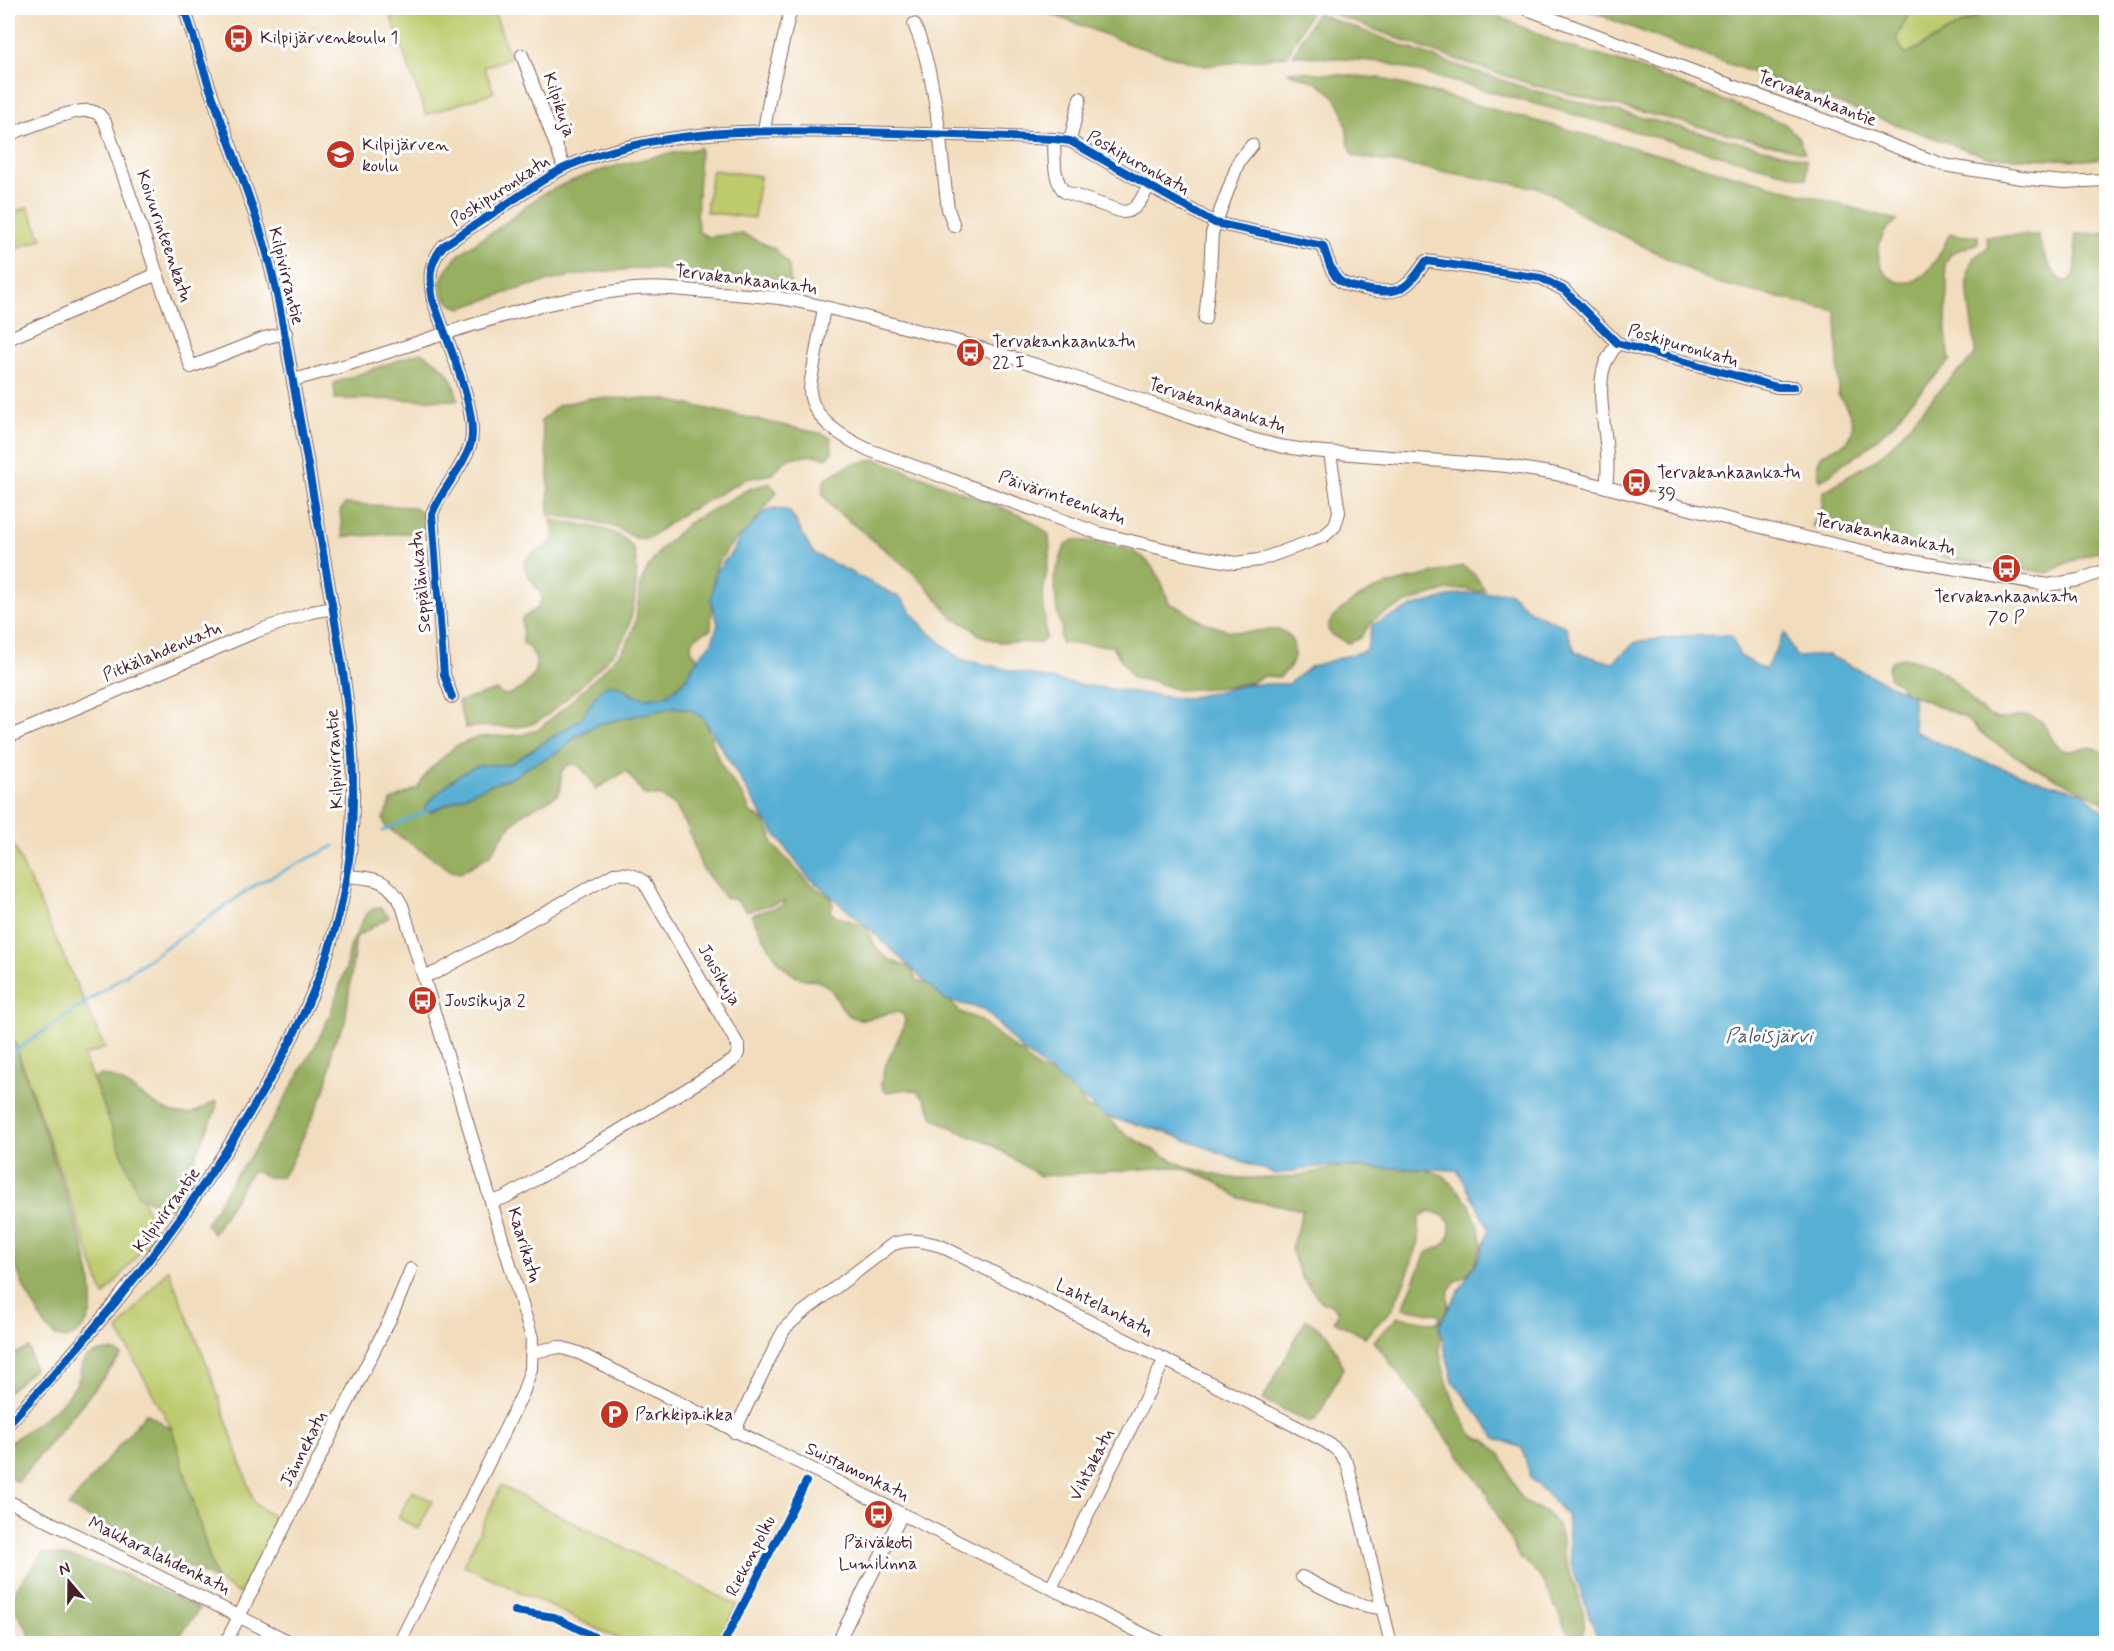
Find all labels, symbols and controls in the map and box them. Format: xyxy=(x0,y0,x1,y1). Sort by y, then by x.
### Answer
bus stop icon: Kilpijärvenkoulu 1 xyxy=(223,22,255,54)
place label: Kilpijärvenkoulu 1 xyxy=(260,26,398,50)
street label: Tervakankaantie xyxy=(1754,65,1880,133)
street label: Kilpikuja xyxy=(537,69,581,141)
street label: Poskipuronkatu xyxy=(1082,125,1194,201)
place label: Kilpijärven koulu xyxy=(362,133,449,178)
school or university icon: Kilpijärven koulu xyxy=(325,139,357,171)
street label: Poskipuronkatu xyxy=(446,150,554,232)
street label: Koivurinteenkatu xyxy=(130,167,198,305)
street label: Kilpivirrantie xyxy=(262,225,310,328)
street label: Tervakankaankatu xyxy=(673,259,819,301)
street label: Poskipuronkatu xyxy=(1625,319,1741,373)
place label: Tervakankaankatu 22 I xyxy=(992,330,1135,375)
bus stop icon: Tervakankaankatu 22 I xyxy=(955,336,987,368)
street label: Tervakankaankatu xyxy=(1145,372,1289,440)
place label: Tervakankaankatu 39 xyxy=(1657,461,1800,506)
street label: Päivärinteenkatu xyxy=(995,465,1129,531)
bus stop icon: Tervakankaankatu 39 xyxy=(1620,467,1652,499)
street label: Tervakankaankatu xyxy=(1812,508,1958,562)
street label: Seppälänkatu xyxy=(405,530,437,634)
bus stop icon: Tervakankaankatu 70 P xyxy=(1990,552,2022,584)
place label: Tervakankaankatu 70 P xyxy=(1934,585,2078,630)
street label: Pitkälahdenkatu xyxy=(99,616,225,688)
street label: Kilpivirrantie xyxy=(320,708,350,810)
street label: Jousikuja xyxy=(692,940,746,1010)
bus stop icon: Jousikuja 2 xyxy=(407,985,439,1017)
place label: Jousikuja 2 xyxy=(444,989,526,1013)
water label: Paloisjärvi xyxy=(1726,1023,1815,1050)
street label: Kilpivirrantie xyxy=(128,1162,206,1258)
street label: Kaarikatu xyxy=(501,1205,547,1285)
street label: Lahtelankatu xyxy=(1051,1273,1157,1343)
parking icon: Parkkipaikka xyxy=(598,1399,630,1431)
place label: Parkkipaikka xyxy=(635,1403,733,1427)
street label: Jännekatu xyxy=(275,1407,333,1491)
street label: Vihtakatu xyxy=(1064,1425,1120,1505)
street label: Suistamonkatu xyxy=(801,1437,913,1507)
bus stop icon: Päiväkoti Lumilinna xyxy=(862,1498,894,1530)
street label: Makkaralahdenkatu xyxy=(84,1511,234,1601)
street label: Riekonpolku xyxy=(720,1511,782,1601)
place label: Päiväkoti Lumilinna xyxy=(838,1531,918,1576)
north arrow xyxy=(39,1552,99,1612)
text: N xyxy=(56,1558,73,1581)

